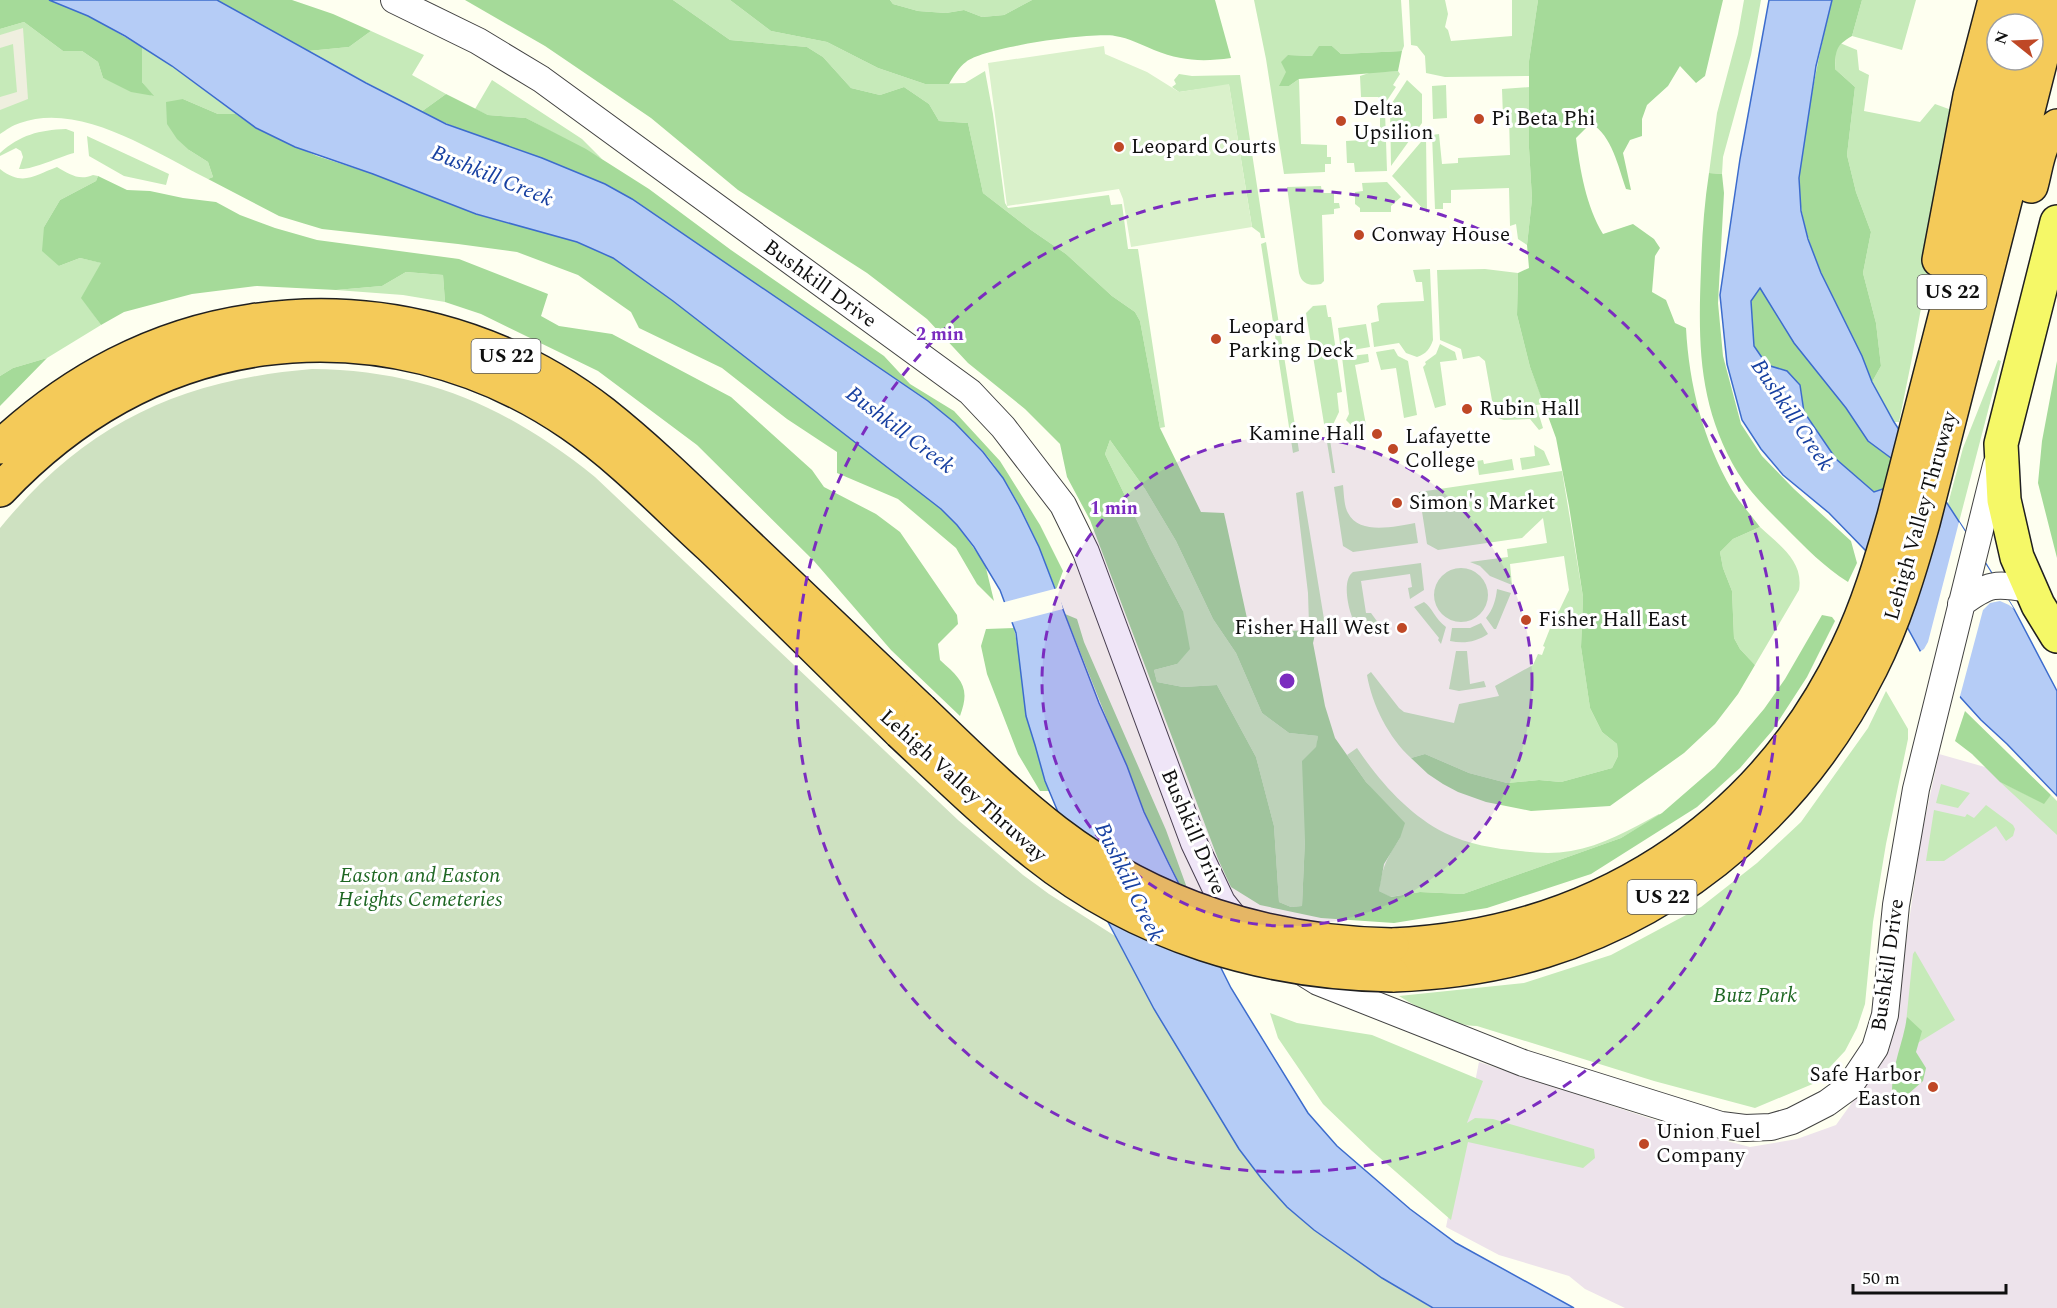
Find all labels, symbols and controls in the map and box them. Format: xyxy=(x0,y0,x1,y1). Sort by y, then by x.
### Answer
north arrow xyxy=(1985,12,2045,72)
text: N xyxy=(1988,28,2015,48)
place label: Delta Upsilion xyxy=(1353,93,1433,149)
place label: Pi Beta Phi xyxy=(1491,103,1595,135)
marker: Pi Beta Phi xyxy=(1472,112,1486,126)
marker: Delta Upsilion xyxy=(1334,114,1348,128)
place label: Leopard Courts xyxy=(1131,131,1277,163)
water label: Bushkill Creek xyxy=(426,136,558,216)
marker: Leopard Courts xyxy=(1112,140,1126,154)
place label: Conway House xyxy=(1371,219,1510,251)
marker: Conway House xyxy=(1352,228,1366,242)
street label: Bushkill Drive xyxy=(756,232,884,336)
road number: US 22 xyxy=(1918,275,1986,309)
place label: Leopard Parking Deck xyxy=(1228,311,1355,367)
text: 2 min xyxy=(916,321,964,348)
marker: Leopard Parking Deck xyxy=(1209,332,1223,346)
road number: US 22 xyxy=(472,339,540,373)
water label: Bushkill Creek xyxy=(1742,352,1842,478)
water label: Bushkill Creek xyxy=(838,378,962,482)
place label: Rubin Hall xyxy=(1479,393,1580,425)
marker: Rubin Hall xyxy=(1460,402,1474,416)
street label: Lehigh Valley Thruway xyxy=(1876,407,1966,624)
place label: Kamine Hall xyxy=(1248,418,1365,450)
place label: Lafayette College xyxy=(1405,421,1491,477)
marker: Kamine Hall xyxy=(1370,427,1384,441)
marker: Lafayette College xyxy=(1386,442,1400,456)
place label: Simon's Market xyxy=(1409,487,1556,519)
text: 1 min xyxy=(1090,495,1138,522)
marker: Simon's Market xyxy=(1390,496,1404,510)
place label: Fisher Hall East xyxy=(1538,604,1687,636)
place label: Fisher Hall West xyxy=(1234,612,1390,644)
marker: Fisher Hall East xyxy=(1519,613,1533,627)
marker: Fisher Hall West xyxy=(1395,621,1409,635)
centre of rings xyxy=(1277,671,1297,691)
street label: Lehigh Valley Thruway xyxy=(872,702,1055,871)
street label: Bushkill Drive xyxy=(1152,764,1234,900)
water label: Bushkill Creek xyxy=(1086,817,1172,947)
park label: Easton and Easton Heights Cemeteries xyxy=(338,860,503,916)
road number: US 22 xyxy=(1628,880,1696,914)
street label: Bushkill Drive xyxy=(1863,897,1913,1033)
park label: Butz Park xyxy=(1713,980,1797,1012)
place label: Safe Harbor Easton xyxy=(1810,1059,1921,1115)
marker: Safe Harbor Easton xyxy=(1926,1080,1940,1094)
place label: Union Fuel Company xyxy=(1656,1116,1761,1172)
marker: Union Fuel Company xyxy=(1637,1137,1651,1151)
scale bar xyxy=(1853,1257,2006,1295)
text: 50 m xyxy=(1862,1265,1900,1292)

